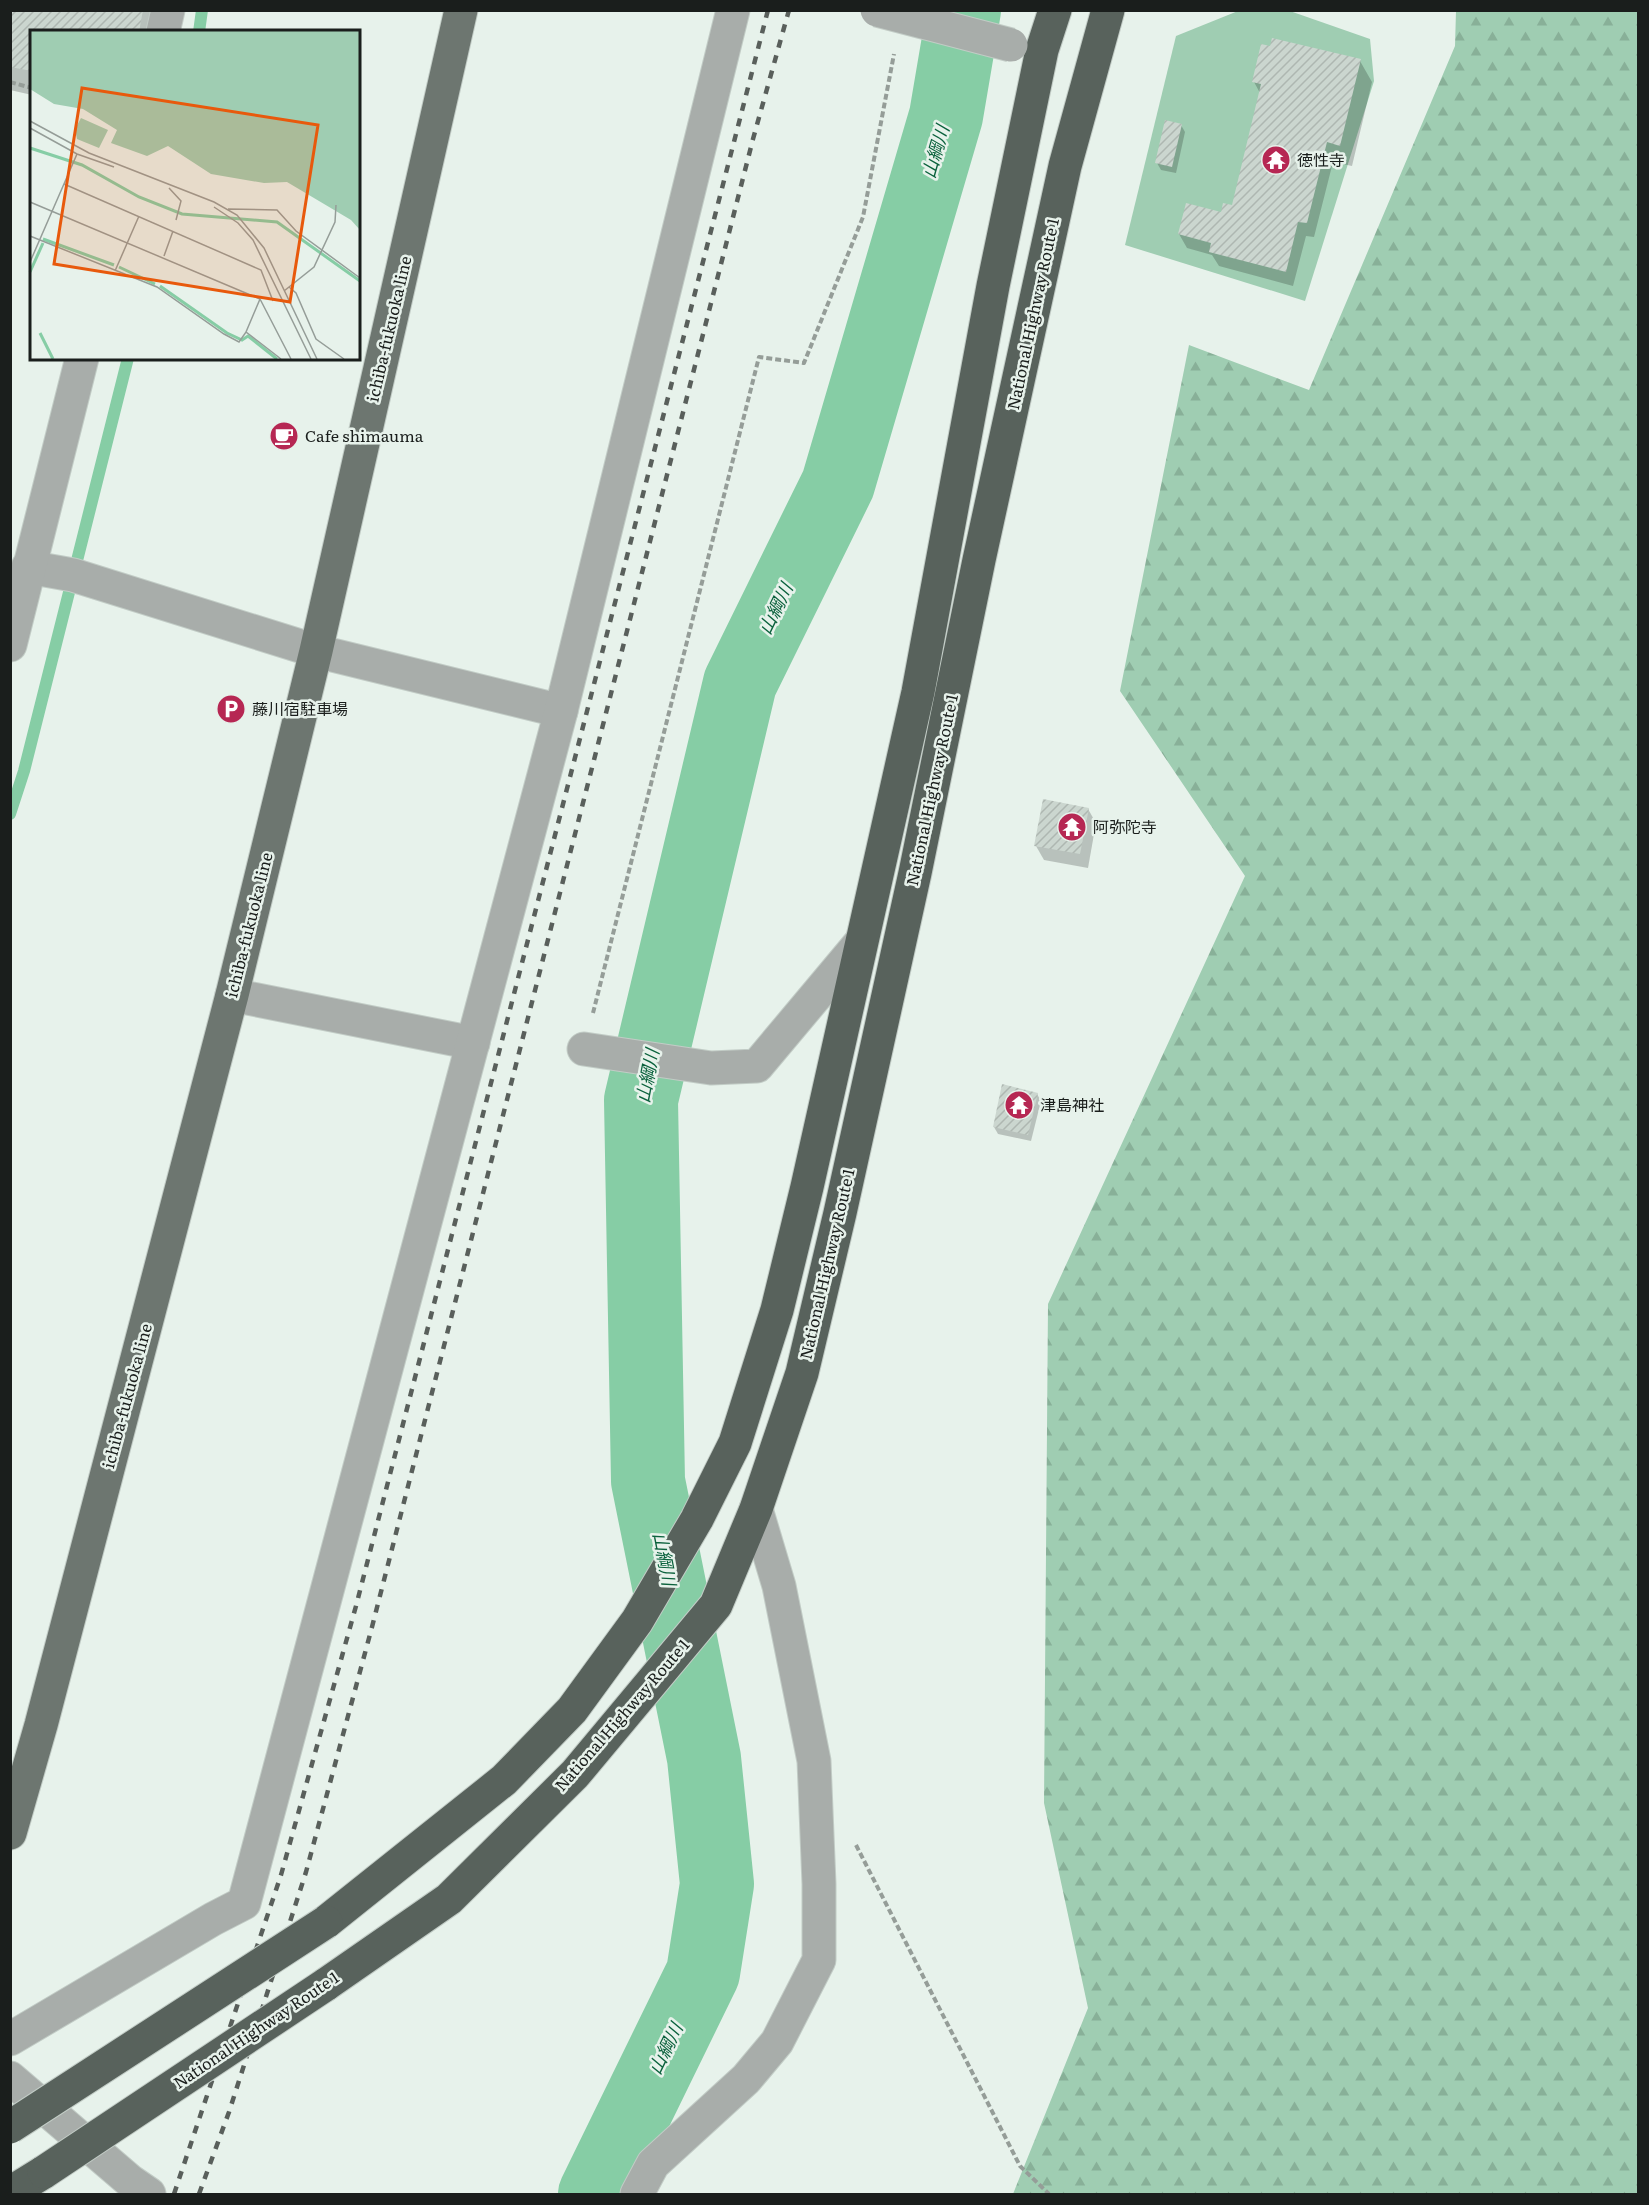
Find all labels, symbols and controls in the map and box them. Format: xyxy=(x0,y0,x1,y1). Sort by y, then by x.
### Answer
inset map xyxy=(30,30,360,360)
water label: 山綱川 xyxy=(914,120,956,181)
temple icon: 徳性寺 xyxy=(1260,144,1292,176)
place label: 徳性寺 xyxy=(1297,147,1345,171)
street label: National Highway Route 1 xyxy=(1000,215,1064,412)
street label: ichiba-fukuoka line xyxy=(360,253,416,404)
cafe icon: Cafe shimauma xyxy=(268,420,300,452)
place label: Cafe shimauma xyxy=(305,423,424,447)
water label: 山綱川 xyxy=(751,576,799,639)
street label: National Highway Route 1 xyxy=(899,691,963,888)
parking icon: 藤川宿駐車場 xyxy=(215,693,247,725)
place label: 藤川宿駐車場 xyxy=(252,696,348,720)
temple icon: 阿弥陀寺 xyxy=(1056,811,1088,843)
place label: 阿弥陀寺 xyxy=(1093,814,1157,838)
street label: ichiba-fukuoka line xyxy=(218,850,278,1000)
water label: 山綱川 xyxy=(628,1045,665,1105)
temple icon: 津島神社 xyxy=(1003,1089,1035,1121)
place label: 津島神社 xyxy=(1040,1092,1104,1116)
street label: National Highway Route 1 xyxy=(792,1165,860,1362)
street label: ichiba-fukuoka line xyxy=(95,1321,157,1471)
water label: 山綱川 xyxy=(647,1530,684,1590)
street label: National Highway Route 1 xyxy=(548,1632,695,1796)
street label: National Highway Route 1 xyxy=(168,1964,343,2094)
water label: 山綱川 xyxy=(641,2016,689,2079)

